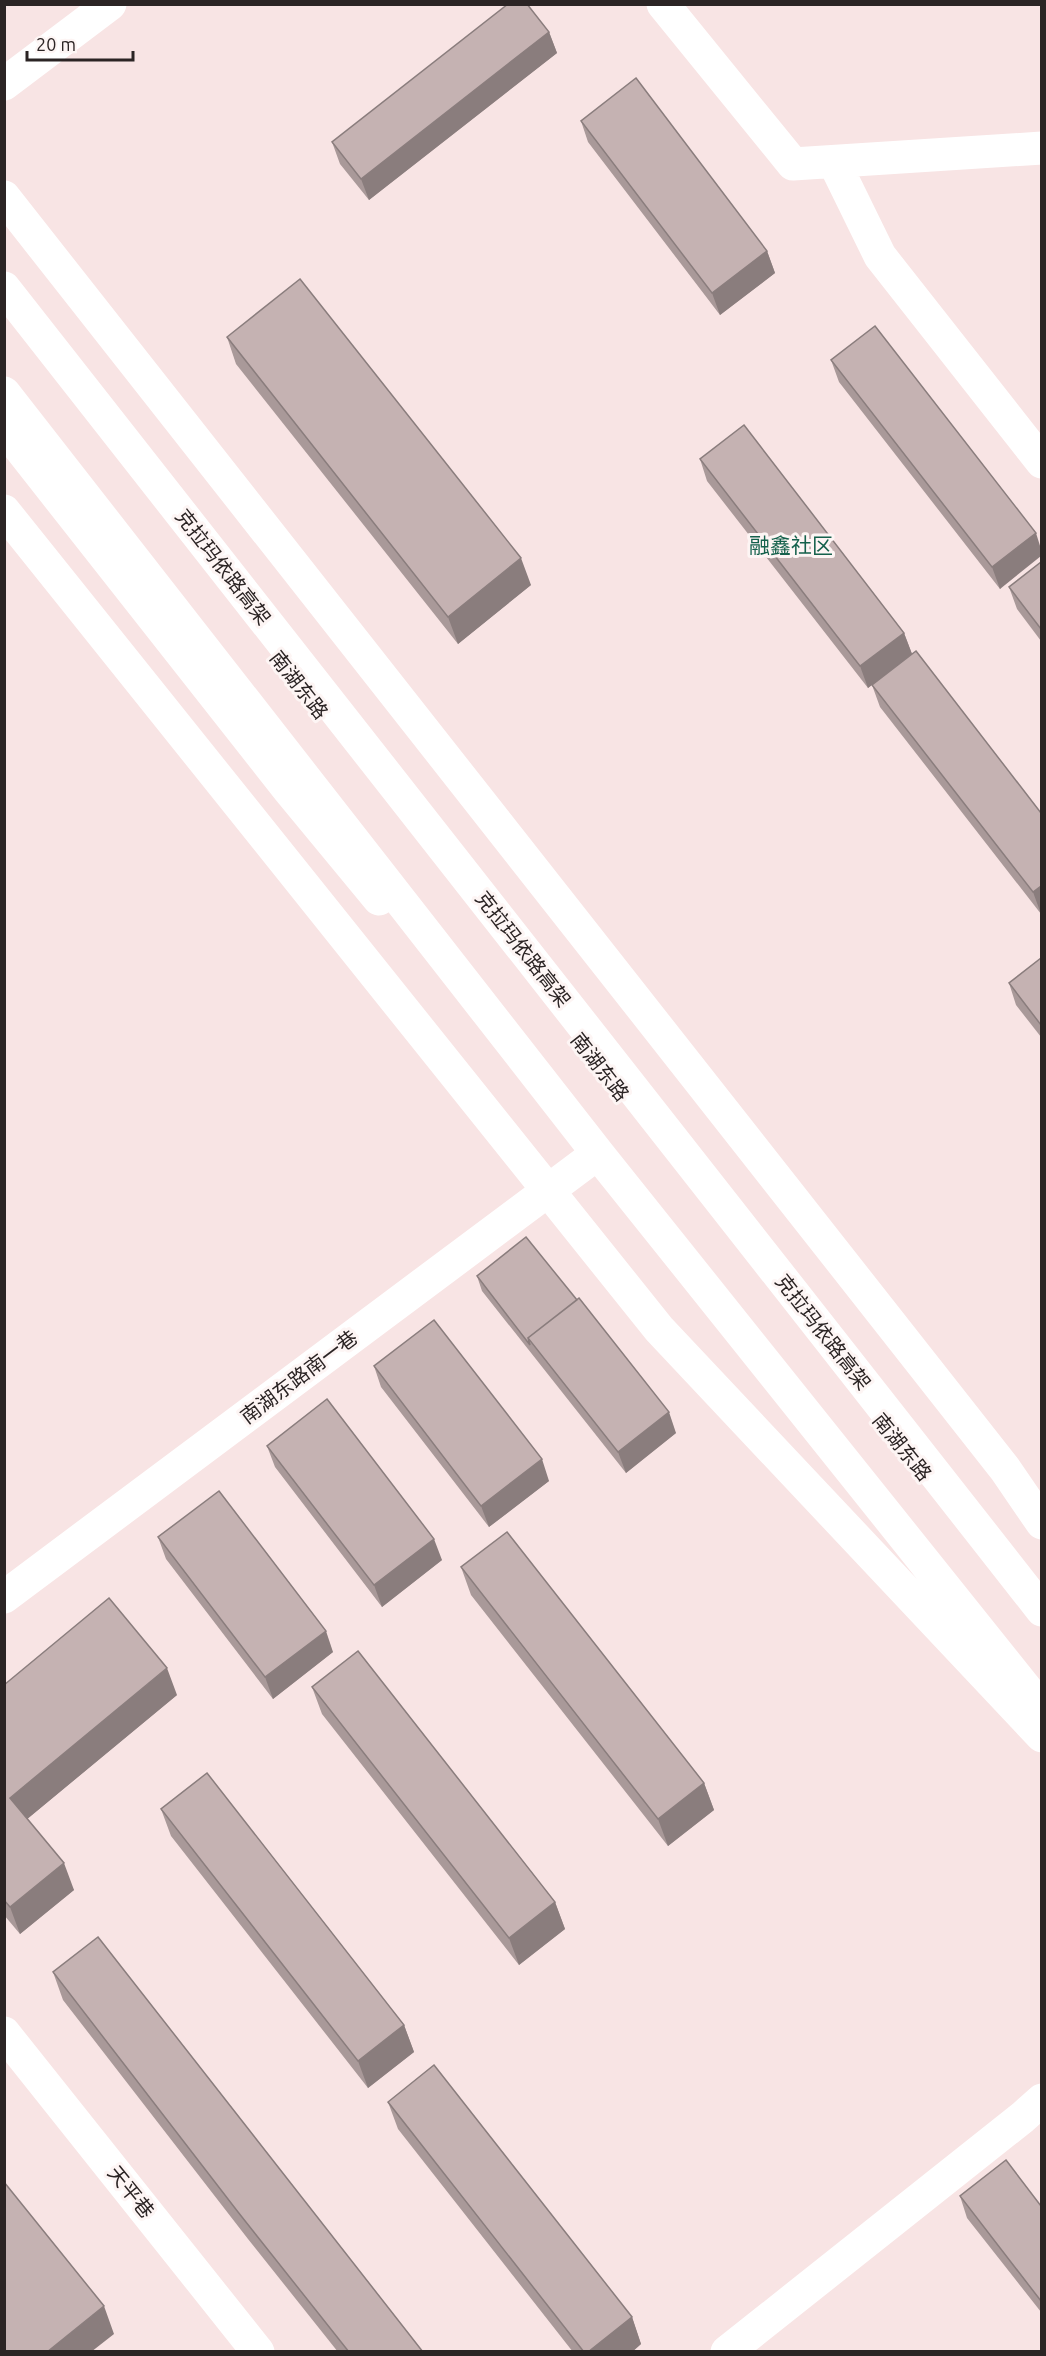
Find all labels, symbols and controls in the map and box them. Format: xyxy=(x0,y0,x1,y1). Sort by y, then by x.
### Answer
scale bar xyxy=(27,24,134,62)
text: 20 m xyxy=(36,34,76,54)
street label: 克拉玛依路高架 xyxy=(171,504,276,629)
district label: 融鑫社区 xyxy=(749,533,833,557)
street label: 南湖东路 xyxy=(266,646,333,723)
street label: 克拉玛依路高架 xyxy=(471,886,576,1011)
street label: 南湖东路 xyxy=(567,1028,634,1105)
street label: 克拉玛依路高架 xyxy=(771,1269,876,1394)
street label: 南湖东路南一巷 xyxy=(236,1325,362,1428)
street label: 南湖东路 xyxy=(868,1408,936,1485)
street label: 天平巷 xyxy=(104,2161,159,2222)

